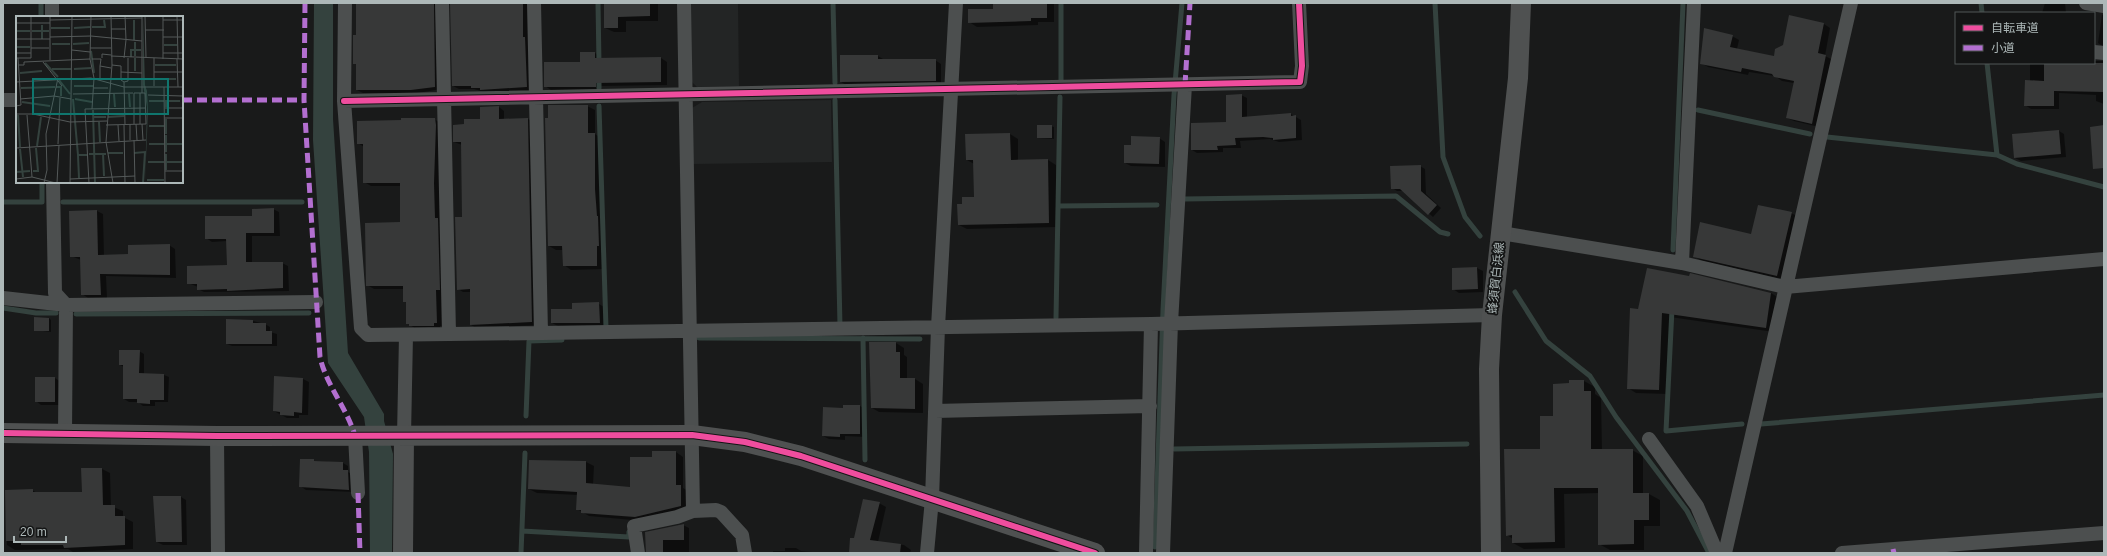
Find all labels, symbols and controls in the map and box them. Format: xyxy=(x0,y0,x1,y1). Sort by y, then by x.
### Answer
legend xyxy=(1955,12,2095,64)
inset map xyxy=(16,16,183,183)
text: 自転車道 xyxy=(1991,21,2039,35)
text: 小道 xyxy=(1991,41,2015,55)
street label: 蜂須賀白浜線 xyxy=(1485,241,1507,315)
scale bar xyxy=(14,518,66,544)
text: 20 m xyxy=(20,525,47,539)

